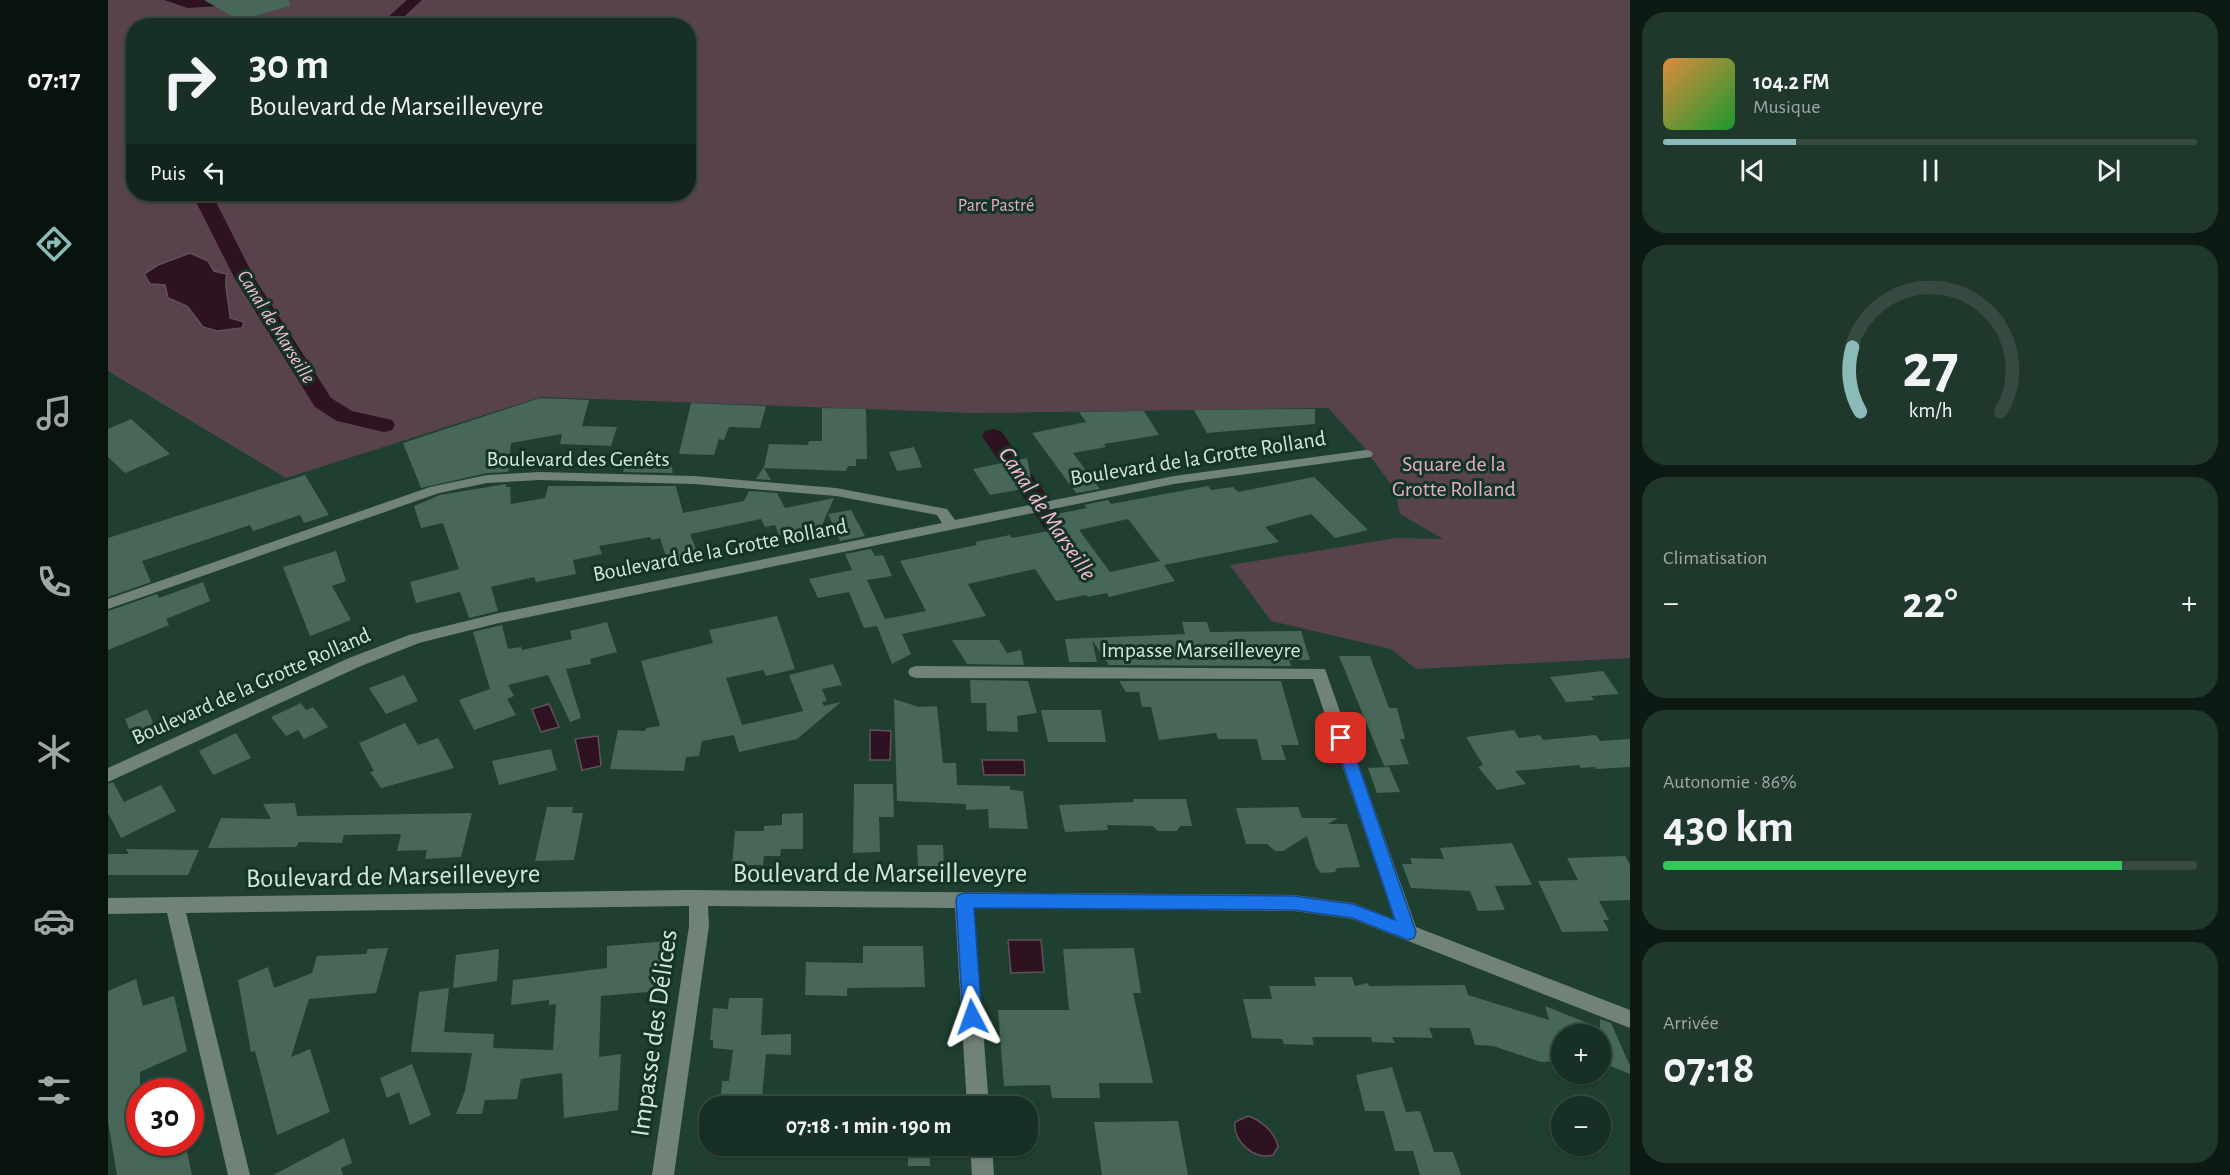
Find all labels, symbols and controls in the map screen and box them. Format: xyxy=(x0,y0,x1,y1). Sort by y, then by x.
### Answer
icon: right xyxy=(150,42,228,120)
text: 30 m xyxy=(249,44,329,86)
text: 07:17 xyxy=(27,66,81,93)
text: 104.2 FM xyxy=(1753,71,1830,93)
text: Boulevard de Marseilleveyre xyxy=(249,93,543,120)
text: Musique xyxy=(1753,97,1820,117)
icon: previous xyxy=(1736,154,1769,187)
icon: pause xyxy=(1914,154,1947,187)
icon: next xyxy=(2092,154,2125,187)
icon: left xyxy=(198,156,231,189)
text: Puis xyxy=(150,162,186,184)
park label: Parc Pastré xyxy=(958,197,1034,215)
icon: directions xyxy=(33,223,75,265)
water label: Canal de Marseille xyxy=(233,267,319,388)
text: 27 xyxy=(1902,336,1958,398)
icon: music xyxy=(33,392,75,434)
text: km/h xyxy=(1908,400,1952,421)
street label: Boulevard de la Grotte Rolland xyxy=(1069,427,1327,489)
water label: Canal de Marseille xyxy=(994,443,1100,585)
street label: Boulevard des Genêts xyxy=(486,448,670,470)
park label: Square de la Grotte Rolland xyxy=(1392,453,1516,500)
street label: Boulevard de la Grotte Rolland xyxy=(591,515,849,585)
text: Climatisation xyxy=(1663,548,1767,568)
icon: phone xyxy=(33,561,75,603)
text: 22° xyxy=(1902,581,1958,626)
text: − xyxy=(1663,587,1679,620)
text: + xyxy=(2181,587,2197,620)
street label: Boulevard de la Grotte Rolland xyxy=(128,623,374,749)
street label: Impasse Marseilleveyre xyxy=(1101,639,1301,661)
pin xyxy=(1315,712,1366,763)
icon: arrive xyxy=(1324,721,1357,754)
icon: climate xyxy=(33,731,75,773)
text: Autonomie · 86% xyxy=(1663,772,1797,792)
text: 430 km xyxy=(1663,805,1794,850)
street label: Boulevard de Marseilleveyre xyxy=(246,860,540,893)
street label: Boulevard de Marseilleveyre xyxy=(733,860,1027,888)
icon: car xyxy=(33,900,75,942)
street label: Impasse des Délices xyxy=(626,928,682,1138)
position arrow xyxy=(940,985,1004,1049)
text: Arrivée xyxy=(1663,1013,1719,1033)
map controls xyxy=(1551,1024,1611,1156)
button: + xyxy=(1551,1024,1611,1084)
text: 07:18 xyxy=(1663,1046,1755,1091)
icon: filters xyxy=(33,1069,75,1111)
speed limit sign: 30 xyxy=(126,1078,204,1156)
button: − xyxy=(1551,1096,1611,1156)
text: 07:18 · 1 min · 190 m xyxy=(786,1115,951,1137)

